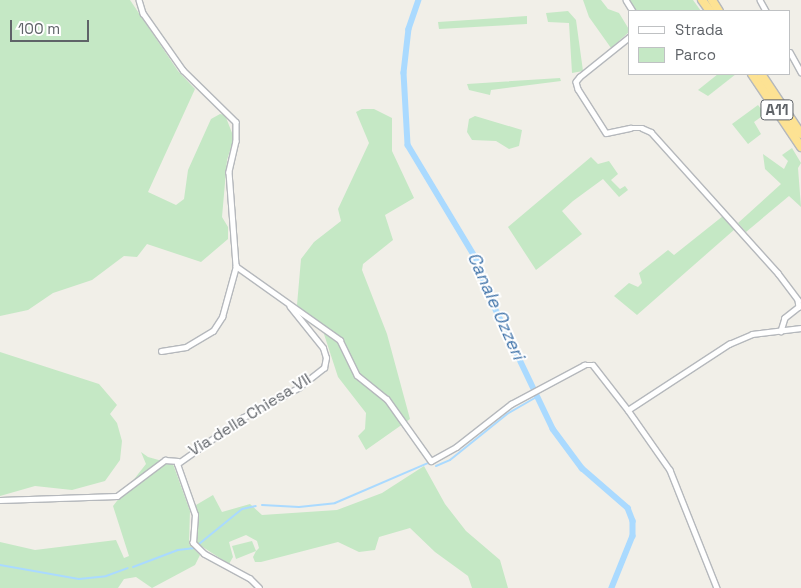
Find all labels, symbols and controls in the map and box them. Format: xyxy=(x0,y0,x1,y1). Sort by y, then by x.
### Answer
scale bar xyxy=(12,10,91,42)
legend xyxy=(628,10,791,75)
text: 100 m xyxy=(18,19,60,38)
text: Strada xyxy=(675,20,723,39)
text: Parco xyxy=(675,45,716,64)
road number: A11 xyxy=(760,98,794,122)
water label: Canale Ozzeri xyxy=(463,249,529,363)
street label: Via della Chiesa VII xyxy=(185,370,315,460)

